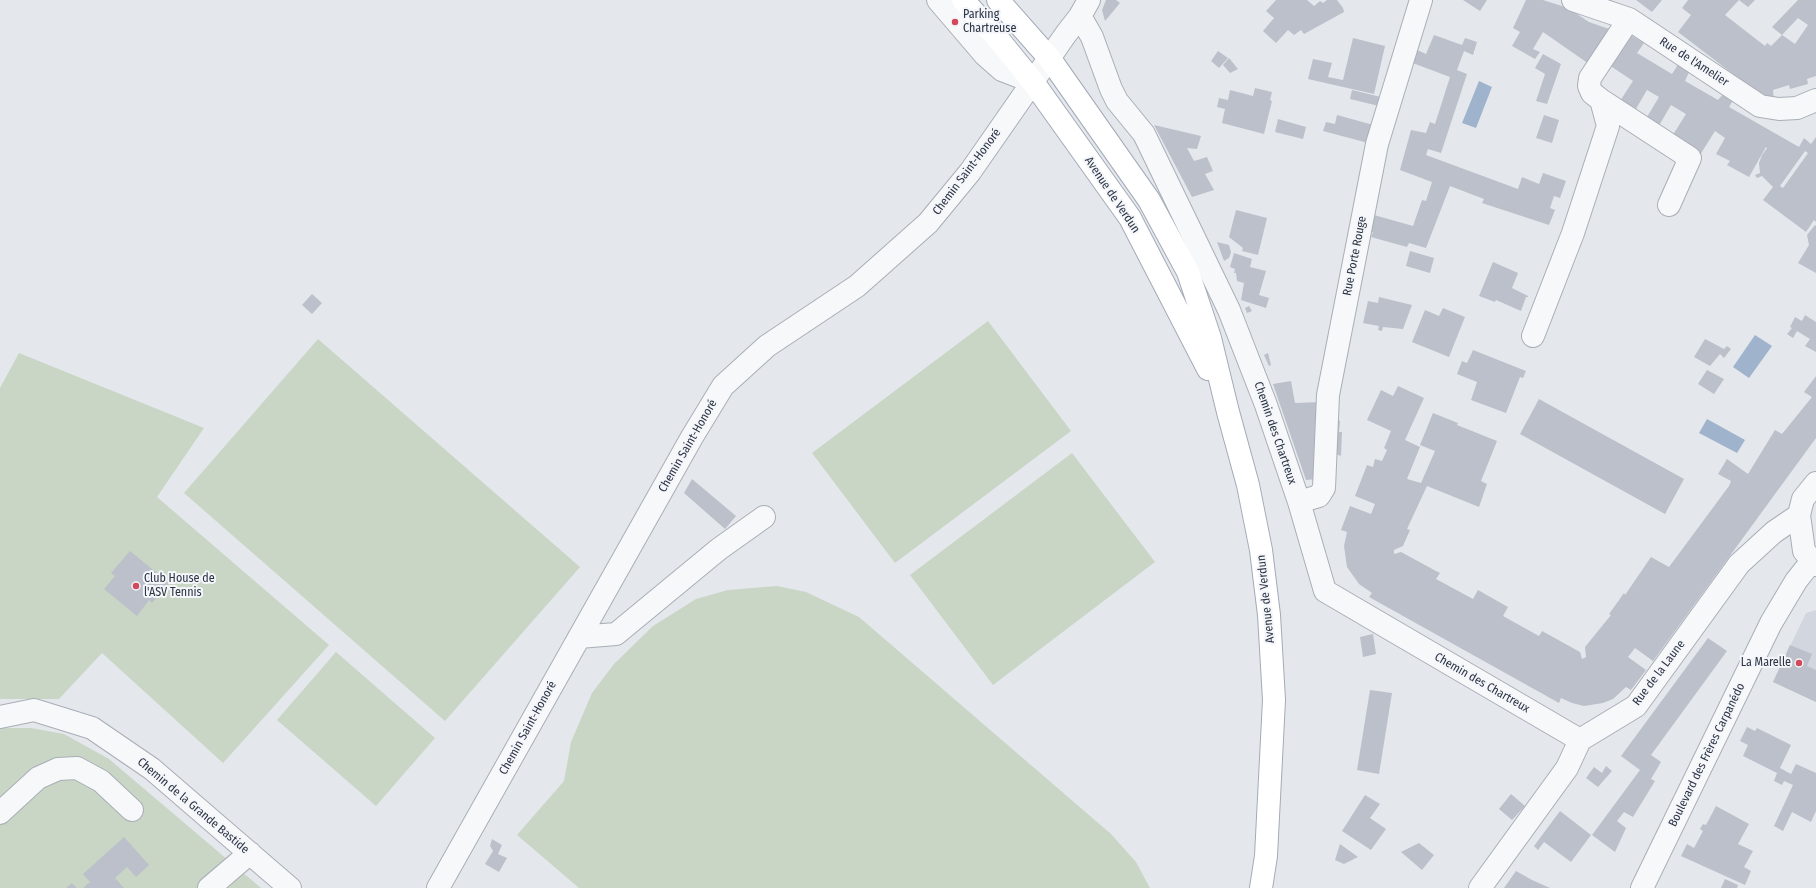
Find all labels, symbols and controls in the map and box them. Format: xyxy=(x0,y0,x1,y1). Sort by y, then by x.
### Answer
place label: Parking Chartreuse xyxy=(963,8,1016,36)
marker: Parking Chartreuse xyxy=(950,17,960,27)
street label: Rue de l'Amelier xyxy=(1657,34,1731,90)
street label: Chemin Saint-Honoré xyxy=(930,126,1004,218)
street label: Avenue de Verdun xyxy=(1081,154,1143,236)
street label: Rue Porte Rouge xyxy=(1340,215,1370,297)
street label: Chemin des Chartreux xyxy=(1251,380,1299,486)
street label: Chemin Saint-Honoré xyxy=(656,397,720,495)
street label: Avenue de Verdun xyxy=(1254,554,1278,644)
place label: Club House de l'ASV Tennis xyxy=(144,572,215,600)
marker: Club House de l'ASV Tennis xyxy=(131,581,141,591)
street label: Rue de la Laune xyxy=(1630,637,1688,709)
street label: Chemin des Chartreux xyxy=(1432,650,1532,716)
place label: La Marelle xyxy=(1741,656,1791,670)
marker: La Marelle xyxy=(1794,658,1804,668)
street label: Chemin Saint-Honoré xyxy=(496,679,560,777)
street label: Boulevard des Frères Carpanédo xyxy=(1666,681,1748,829)
street label: Chemin de la Grande Bastide xyxy=(134,755,252,857)

